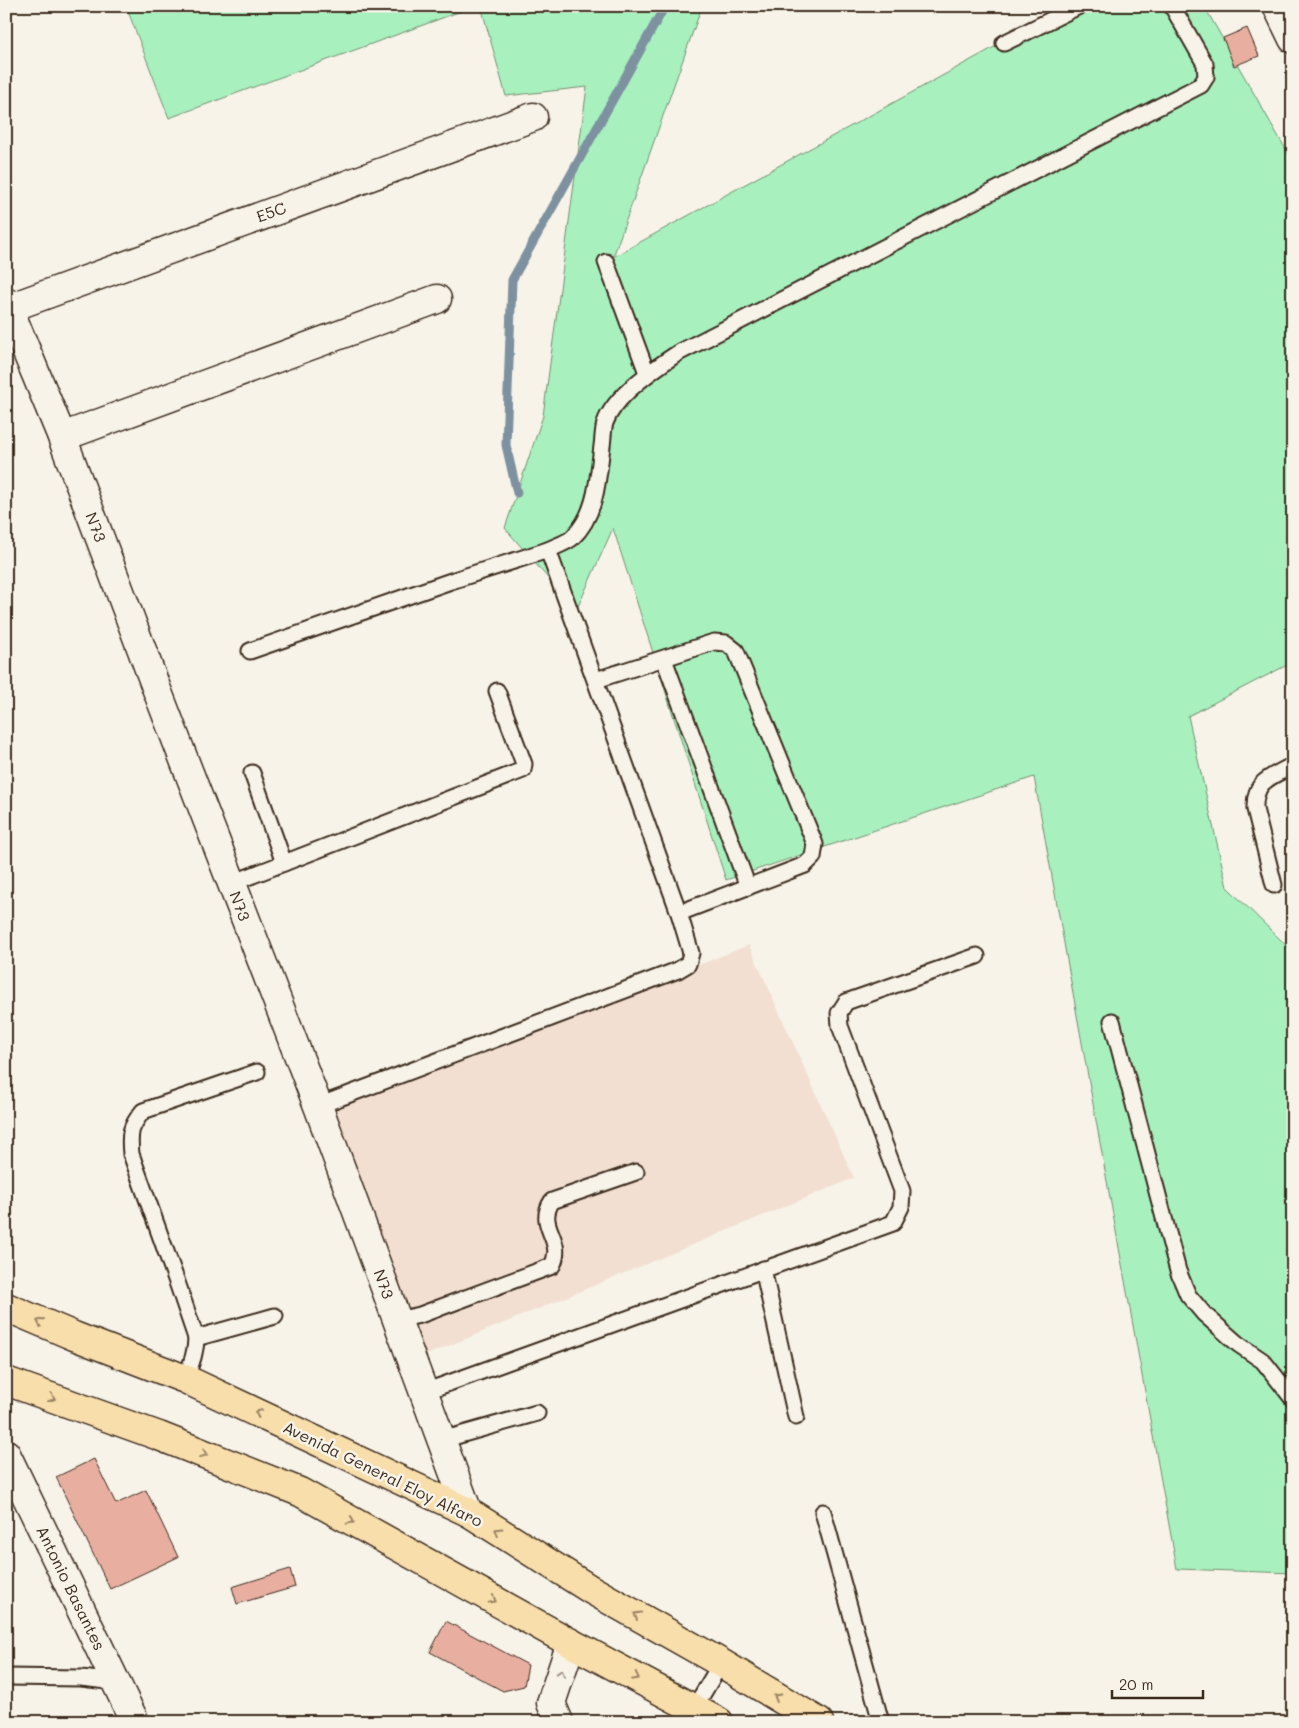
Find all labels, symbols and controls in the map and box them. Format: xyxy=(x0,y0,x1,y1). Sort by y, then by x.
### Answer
street label: E5C xyxy=(253,197,288,227)
street label: N73 xyxy=(81,509,112,545)
street label: N73 xyxy=(225,888,256,924)
street label: N73 xyxy=(369,1266,399,1302)
one-way arrow xyxy=(36,1317,45,1328)
one-way arrow xyxy=(47,1392,56,1402)
one-way arrow xyxy=(254,1409,263,1419)
street label: Avenida General Eloy Alfaro xyxy=(280,1416,486,1531)
one-way arrow xyxy=(199,1447,208,1458)
one-way arrow xyxy=(346,1515,355,1525)
street label: Antonio Basantes xyxy=(32,1522,111,1654)
one-way arrow xyxy=(494,1527,503,1537)
one-way arrow xyxy=(488,1594,497,1604)
one-way arrow xyxy=(633,1612,642,1622)
scale bar xyxy=(1112,1668,1203,1700)
one-way arrow xyxy=(555,1670,565,1678)
one-way arrow xyxy=(631,1671,640,1681)
text: 20 m xyxy=(1119,1674,1153,1694)
one-way arrow xyxy=(774,1693,783,1703)

